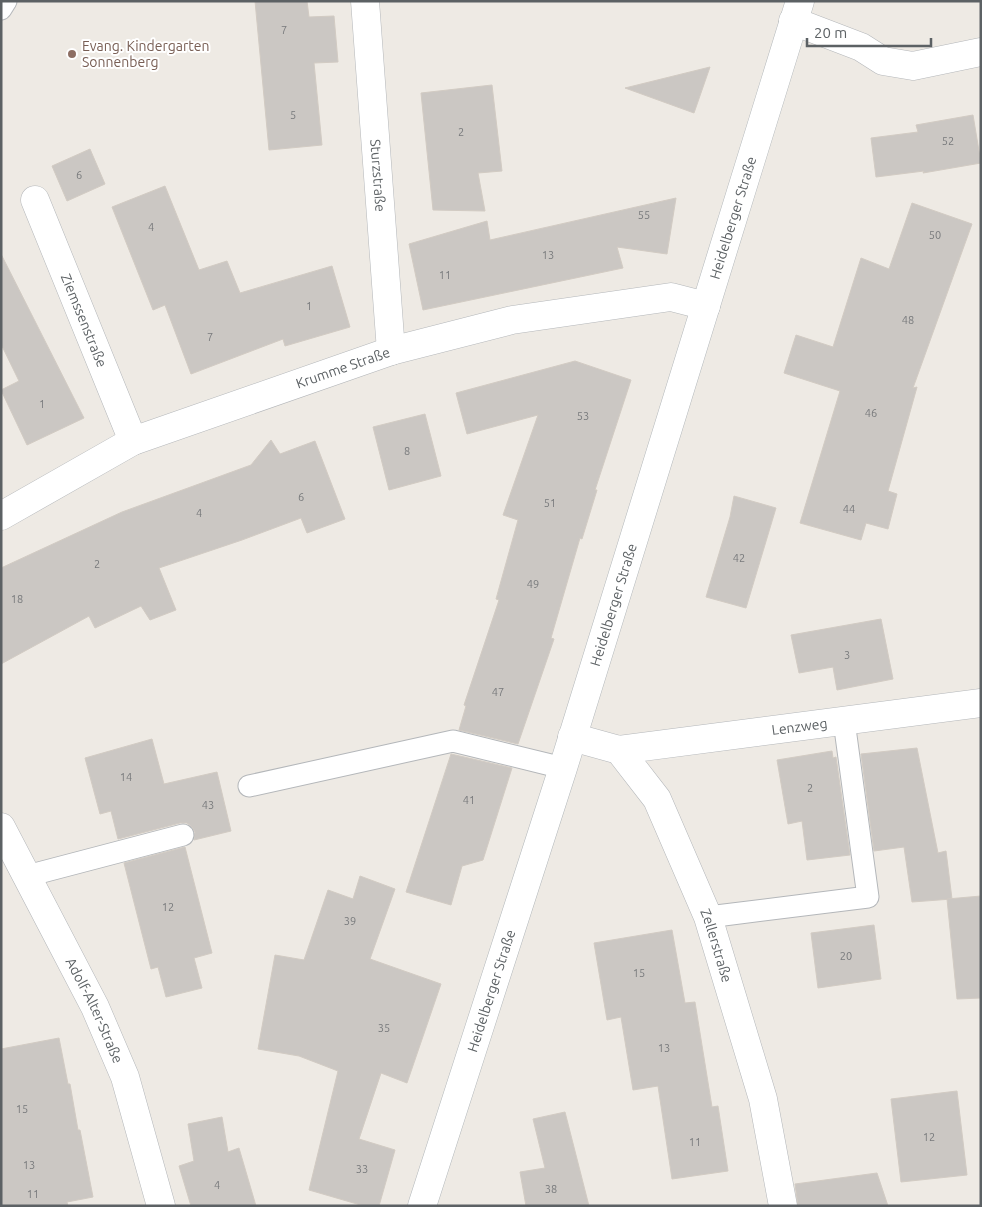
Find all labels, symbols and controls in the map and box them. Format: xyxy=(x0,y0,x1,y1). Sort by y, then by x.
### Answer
scale bar xyxy=(807,15,931,47)
house number: 7 xyxy=(281,24,287,36)
text: 20 m xyxy=(814,24,847,41)
place label: Evang. Kindergarten Sonnenberg xyxy=(82,38,210,70)
marker: Evang. Kindergarten Sonnenberg xyxy=(66,48,78,60)
house number: 5 xyxy=(290,109,296,121)
house number: 2 xyxy=(458,126,464,138)
house number: 52 xyxy=(942,135,954,147)
street label: Sturzstraße xyxy=(367,139,389,212)
street label: Heidelberger Straße xyxy=(707,154,759,281)
house number: 6 xyxy=(76,169,82,181)
house number: 55 xyxy=(638,209,650,221)
house number: 4 xyxy=(148,221,154,233)
house number: 50 xyxy=(929,229,941,241)
house number: 13 xyxy=(542,249,554,261)
house number: 11 xyxy=(439,269,451,281)
street label: Ziemssenstraße xyxy=(58,271,110,370)
house number: 1 xyxy=(306,300,312,312)
house number: 48 xyxy=(902,314,914,326)
house number: 7 xyxy=(207,331,213,343)
street label: Krumme Straße xyxy=(294,344,392,392)
house number: 1 xyxy=(39,398,45,410)
house number: 46 xyxy=(865,407,877,419)
house number: 53 xyxy=(577,410,589,422)
house number: 8 xyxy=(404,445,410,457)
house number: 6 xyxy=(298,491,304,503)
house number: 51 xyxy=(544,497,556,509)
house number: 44 xyxy=(843,503,855,515)
house number: 4 xyxy=(196,507,202,519)
street label: Heidelberger Straße xyxy=(587,541,640,668)
house number: 42 xyxy=(733,552,745,564)
house number: 2 xyxy=(94,558,100,570)
house number: 49 xyxy=(527,578,539,590)
house number: 18 xyxy=(11,593,23,605)
house number: 3 xyxy=(844,649,850,661)
house number: 47 xyxy=(492,686,504,698)
street label: Lenzweg xyxy=(771,715,828,738)
house number: 14 xyxy=(120,771,132,783)
house number: 2 xyxy=(807,782,813,794)
house number: 41 xyxy=(463,794,475,806)
house number: 43 xyxy=(202,799,214,811)
house number: 12 xyxy=(162,901,174,913)
street label: Zellerstraße xyxy=(697,906,735,984)
house number: 39 xyxy=(344,915,356,927)
street label: Heidelberger Straße xyxy=(464,928,518,1054)
house number: 20 xyxy=(840,950,852,962)
street label: Adolf-Alter-Straße xyxy=(63,955,126,1066)
house number: 15 xyxy=(633,967,645,979)
house number: 35 xyxy=(378,1022,390,1034)
house number: 13 xyxy=(658,1042,670,1054)
house number: 15 xyxy=(16,1103,28,1115)
house number: 12 xyxy=(923,1131,935,1143)
house number: 11 xyxy=(689,1136,701,1148)
house number: 13 xyxy=(23,1159,35,1171)
house number: 33 xyxy=(356,1163,368,1175)
house number: 4 xyxy=(214,1179,220,1191)
house number: 38 xyxy=(545,1183,557,1195)
house number: 11 xyxy=(27,1188,39,1200)

